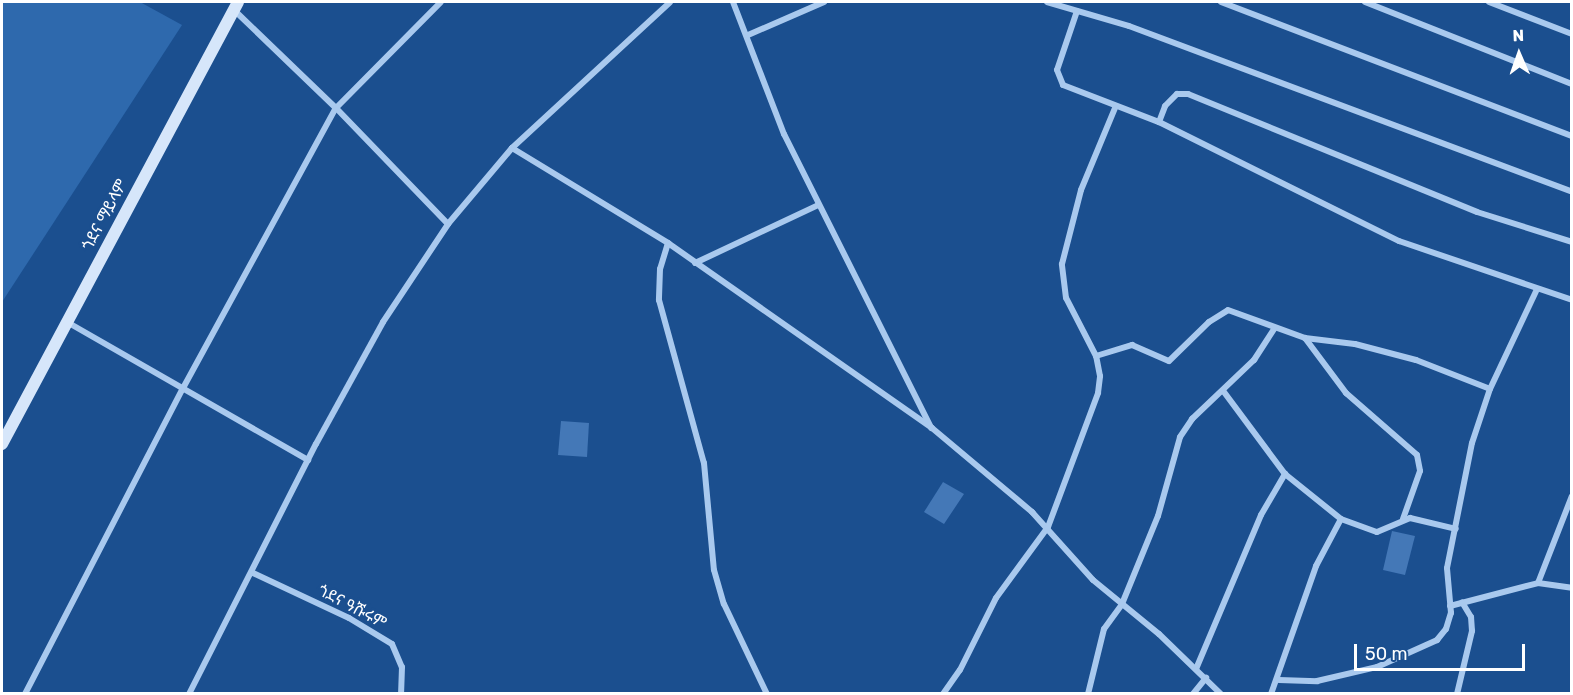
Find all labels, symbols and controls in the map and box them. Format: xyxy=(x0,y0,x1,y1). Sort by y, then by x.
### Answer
north arrow xyxy=(1489,24,1549,84)
text: N xyxy=(1512,26,1524,45)
street label: ጎደና ማይላም xyxy=(78,176,132,254)
street label: ጎደና ዓሹሩም xyxy=(315,581,389,633)
scale bar xyxy=(1357,632,1528,670)
text: 50 m xyxy=(1365,643,1408,665)

